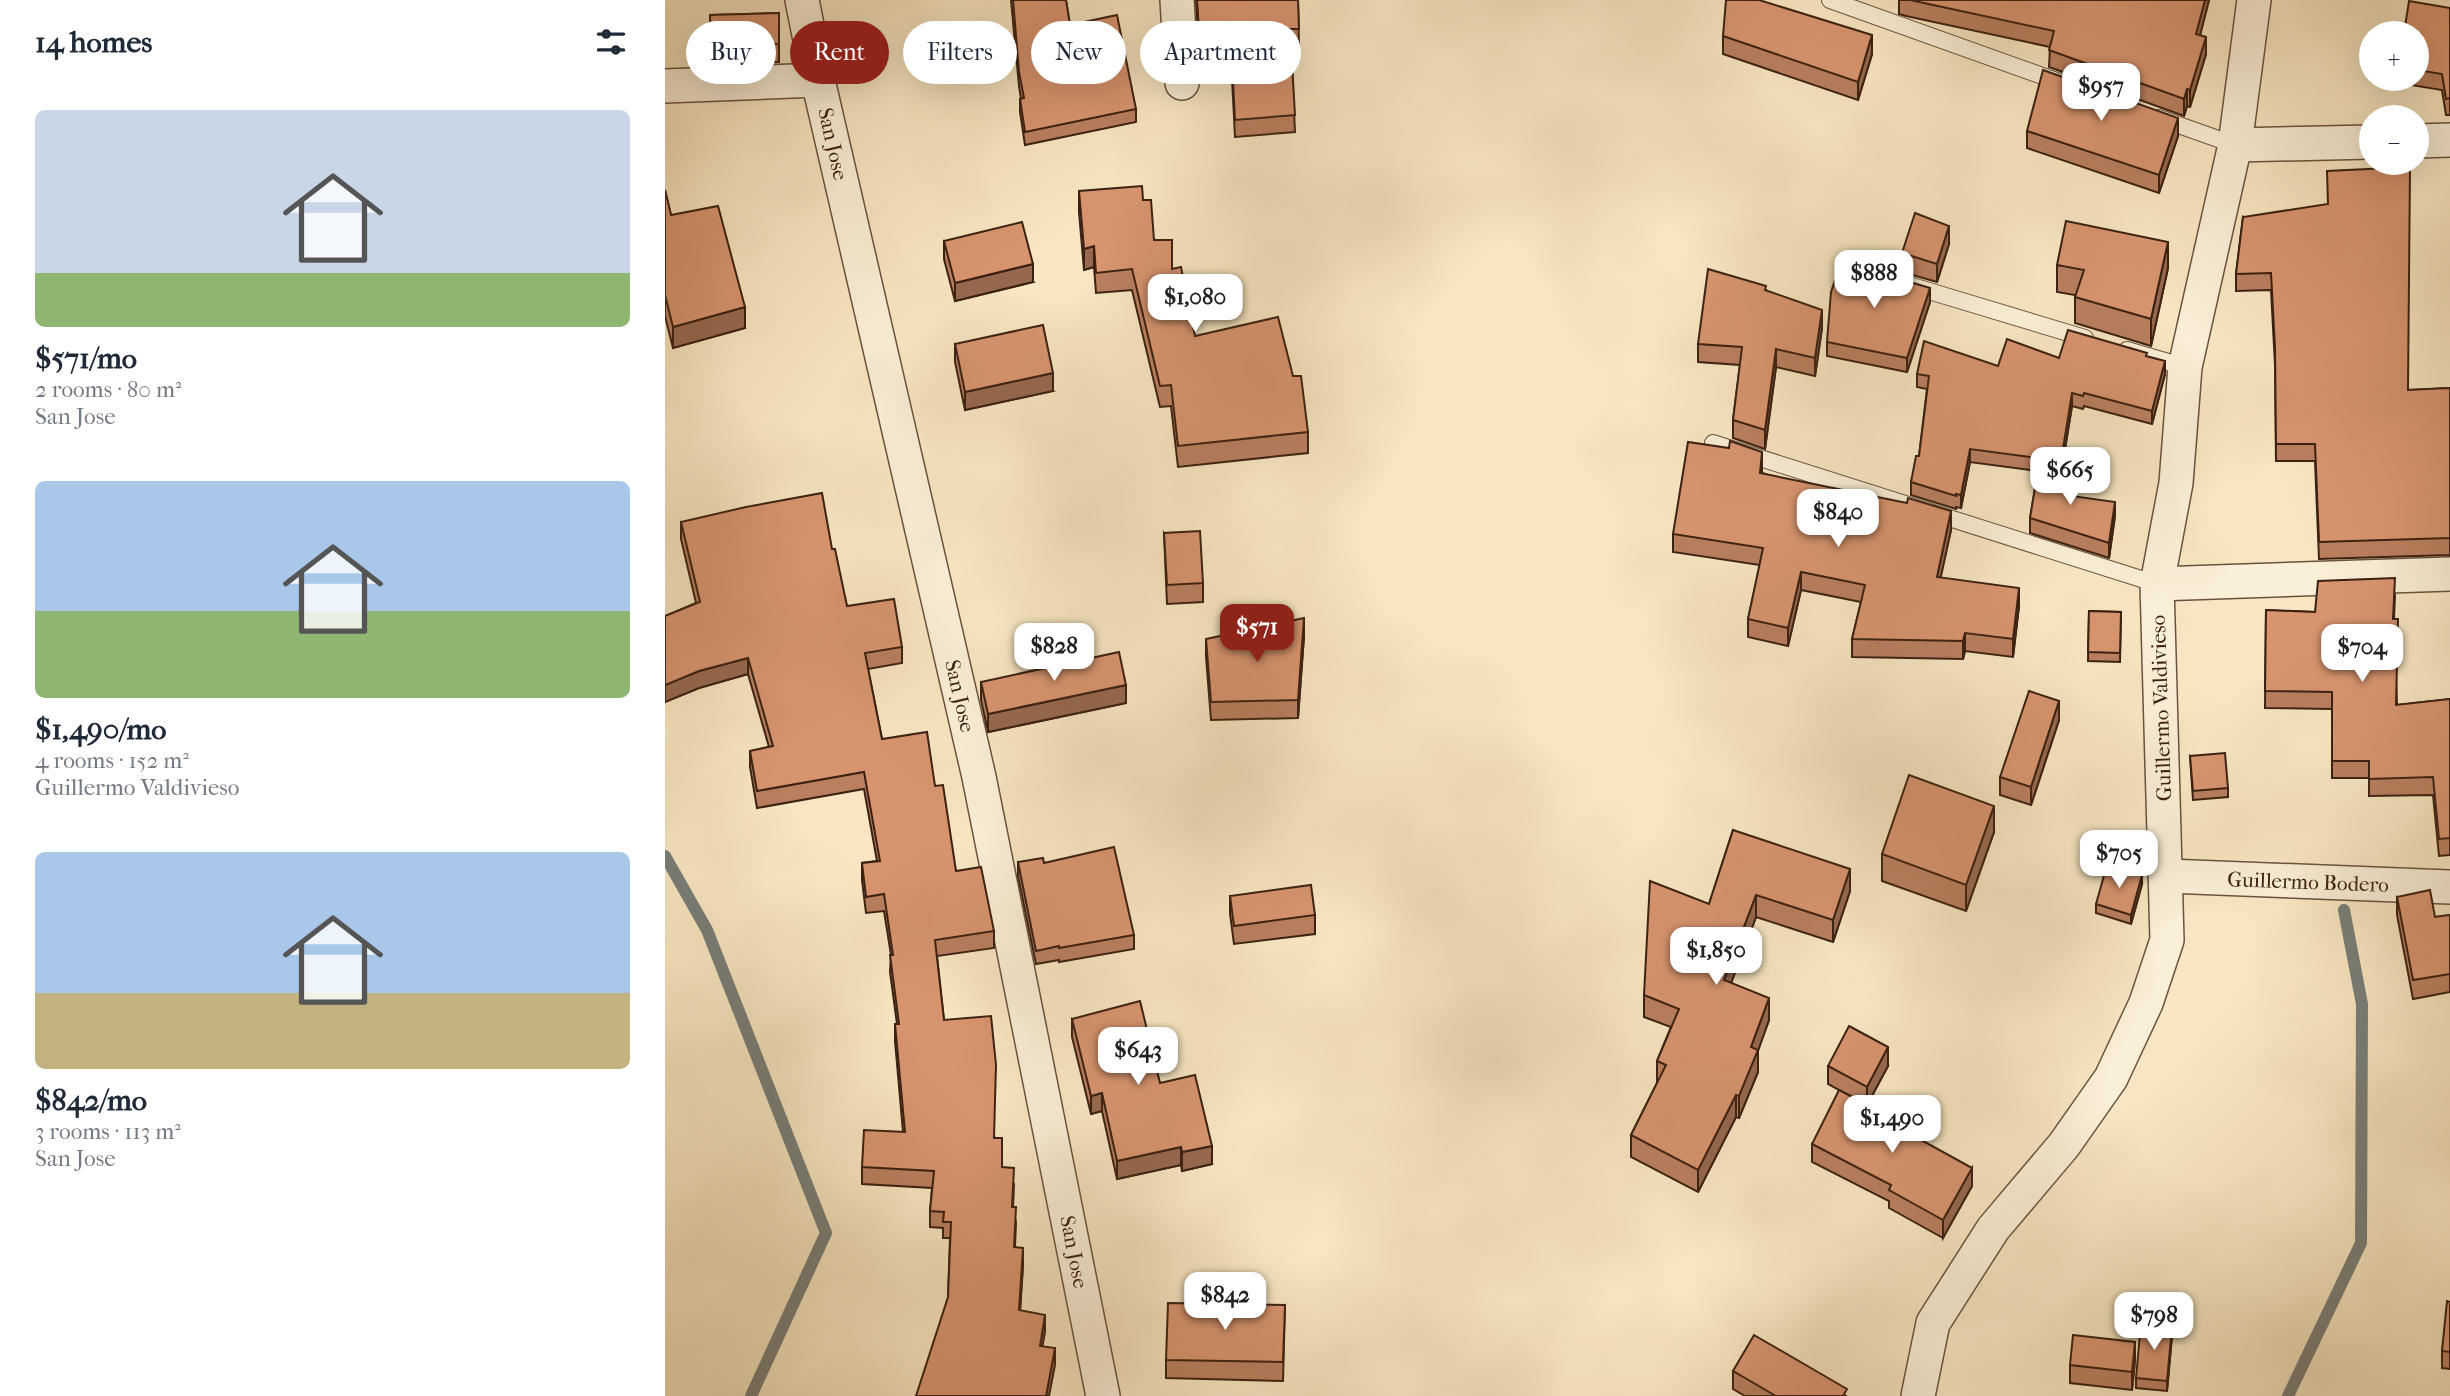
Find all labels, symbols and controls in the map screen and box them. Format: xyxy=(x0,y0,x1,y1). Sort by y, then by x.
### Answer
chip: Buy xyxy=(686,21,776,84)
chip: Rent xyxy=(790,21,889,84)
chip: Filters xyxy=(903,21,1017,84)
chip: New xyxy=(1031,21,1126,84)
chip: Apartment xyxy=(1140,21,1301,84)
map controls xyxy=(2359,21,2429,175)
button: + xyxy=(2359,21,2429,91)
icon: filters xyxy=(592,23,630,61)
text: 14 homes xyxy=(35,25,152,60)
pin: $957 xyxy=(2060,64,2142,123)
text: $957 xyxy=(2078,72,2124,99)
street label: San Jose xyxy=(813,105,853,183)
button: − xyxy=(2359,105,2429,175)
icon: home xyxy=(270,155,396,281)
pin: $888 xyxy=(1833,250,1915,310)
text: $888 xyxy=(1850,259,1898,286)
pin: $1,080 xyxy=(1138,274,1252,334)
text: $1,080 xyxy=(1164,283,1226,310)
text: $571/mo xyxy=(35,341,137,376)
text: 2 rooms · 80 m² xyxy=(35,376,182,403)
text: San Jose xyxy=(35,403,116,430)
pin: $665 xyxy=(2029,448,2111,507)
text: $665 xyxy=(2046,456,2094,483)
pin: $840 xyxy=(1797,490,1879,549)
text: $840 xyxy=(1813,498,1863,525)
icon: home xyxy=(270,526,396,652)
pin: $571 xyxy=(1216,604,1298,664)
text: $571 xyxy=(1236,613,1278,640)
street label: Guillermo Valdivieso xyxy=(2146,614,2176,802)
pin: $828 xyxy=(1013,624,1095,683)
pin: $704 xyxy=(2321,624,2403,684)
text: $828 xyxy=(1030,632,1078,659)
text: $704 xyxy=(2337,633,2387,660)
street label: San Jose xyxy=(940,657,980,735)
text: $1,490/mo xyxy=(35,712,167,747)
text: 4 rooms · 152 m² xyxy=(35,747,189,774)
text: Guillermo Valdivieso xyxy=(35,774,239,801)
pin: $705 xyxy=(2078,830,2160,890)
text: $705 xyxy=(2096,839,2142,866)
street label: Guillermo Bodero xyxy=(2227,867,2389,897)
icon: home xyxy=(270,897,396,1023)
pin: $1,850 xyxy=(1659,928,1773,987)
text: $1,850 xyxy=(1686,936,1746,963)
pin: $643 xyxy=(1097,1028,1179,1087)
text: $643 xyxy=(1114,1036,1162,1063)
text: $842/mo xyxy=(35,1083,147,1118)
pin: $1,490 xyxy=(1835,1096,1949,1155)
text: $1,490 xyxy=(1860,1104,1924,1131)
text: 3 rooms · 113 m² xyxy=(35,1118,181,1145)
text: San Jose xyxy=(35,1145,116,1172)
street label: San Jose xyxy=(1055,1214,1093,1290)
pin: $842 xyxy=(1184,1272,1266,1332)
text: $842 xyxy=(1200,1281,1250,1308)
pin: $798 xyxy=(2113,1292,2195,1352)
text: $798 xyxy=(2130,1301,2178,1328)

